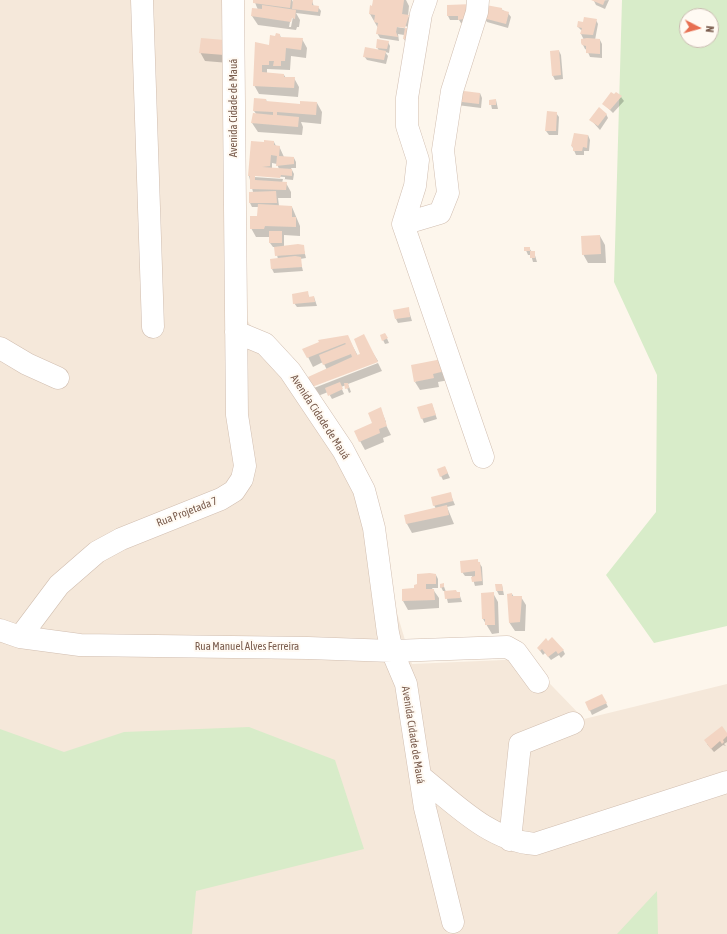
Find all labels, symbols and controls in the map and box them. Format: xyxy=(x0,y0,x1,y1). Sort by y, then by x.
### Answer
north arrow xyxy=(679,8,719,48)
text: N xyxy=(704,25,716,33)
street label: Avenida Cidade de Mauá xyxy=(227,59,241,157)
street label: Avenida Cidade de Mauá xyxy=(288,372,352,462)
street label: Rua Projetada 7 xyxy=(155,494,219,530)
street label: Rua Manuel Alves Ferreira xyxy=(195,640,299,654)
street label: Avenida Cidade de Mauá xyxy=(399,685,427,785)

